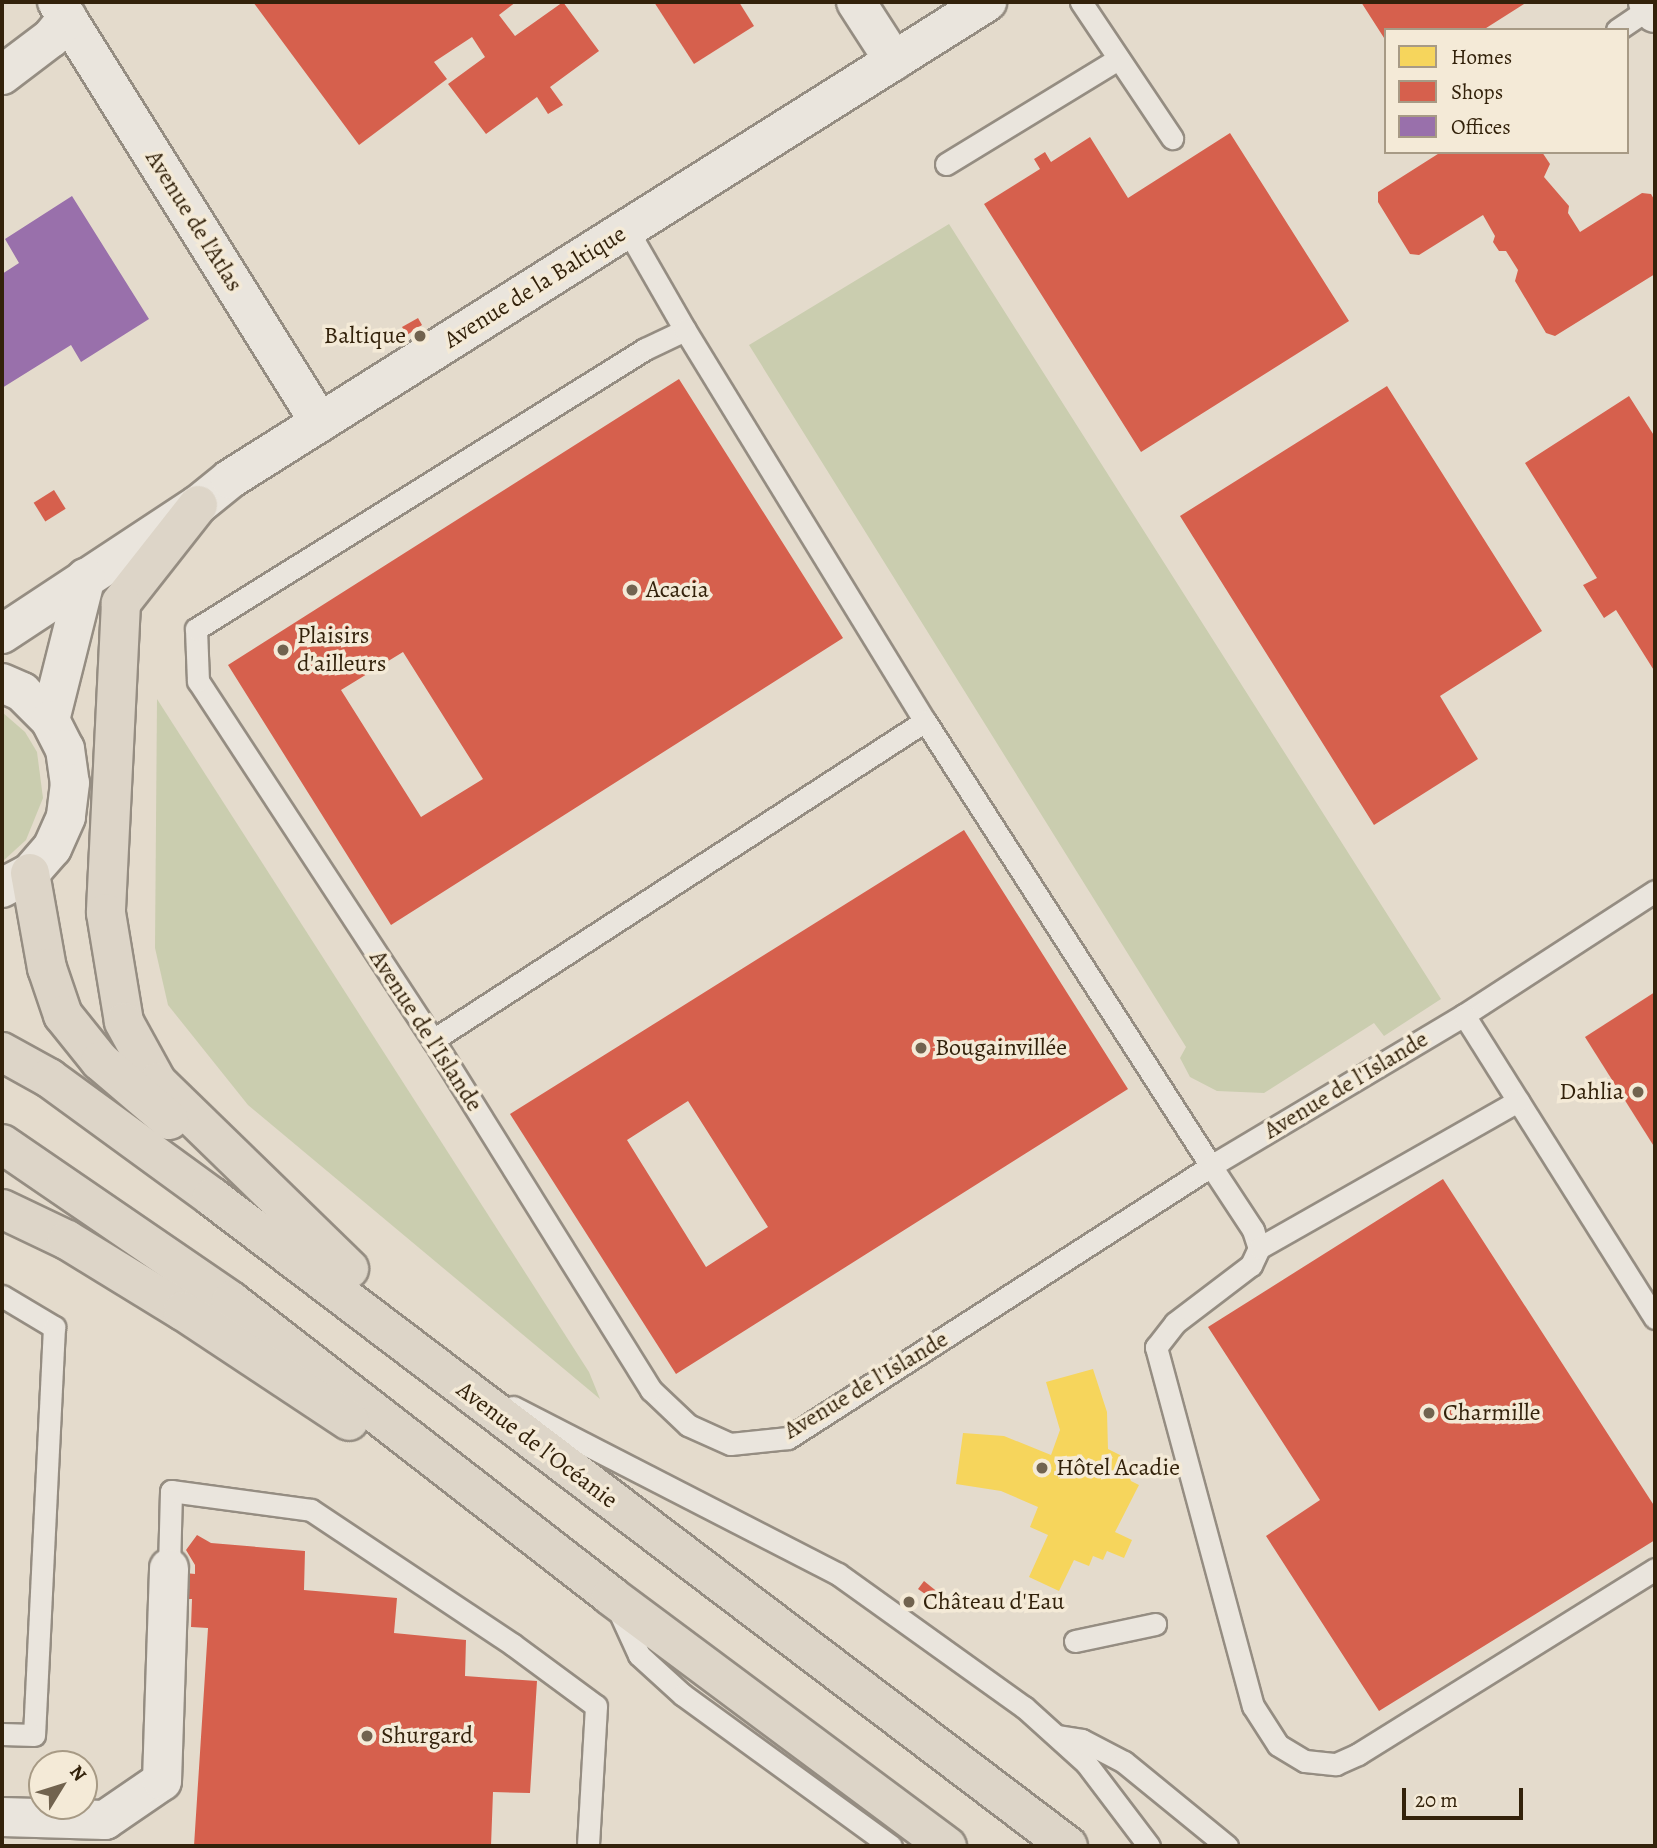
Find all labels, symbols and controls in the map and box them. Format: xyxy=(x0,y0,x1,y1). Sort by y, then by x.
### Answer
legend xyxy=(1384,28,1629,154)
text: Homes xyxy=(1451,43,1512,71)
text: Shops xyxy=(1451,78,1503,106)
text: Offices xyxy=(1451,113,1511,141)
street label: Avenue de l'Atlas xyxy=(139,145,249,297)
street label: Avenue de la Baltique xyxy=(439,220,631,354)
place label: Baltique xyxy=(324,322,406,350)
marker: Baltique xyxy=(412,328,428,344)
place label: Acacia xyxy=(646,576,709,604)
marker: Acacia xyxy=(624,582,640,598)
place label: Plaisirs d'ailleurs xyxy=(297,622,386,678)
marker: Plaisirs d'ailleurs xyxy=(275,642,291,658)
street label: Avenue de l'Islande xyxy=(363,945,489,1117)
street label: Avenue de l'Islande xyxy=(1259,1025,1433,1145)
place label: Bougainvillée xyxy=(935,1034,1067,1062)
marker: Bougainvillée xyxy=(913,1040,929,1056)
place label: Dahlia xyxy=(1559,1078,1624,1106)
marker: Dahlia xyxy=(1630,1084,1646,1100)
street label: Avenue de l'Islande xyxy=(779,1325,953,1445)
street label: Avenue de l'Océanie xyxy=(451,1375,623,1515)
place label: Charmille xyxy=(1443,1399,1540,1427)
marker: Charmille xyxy=(1421,1405,1437,1421)
place label: Hôtel Acadie xyxy=(1056,1454,1180,1482)
marker: Hôtel Acadie xyxy=(1034,1460,1050,1476)
place label: Château d'Eau xyxy=(923,1588,1065,1616)
marker: Château d'Eau xyxy=(901,1594,917,1610)
place label: Shurgard xyxy=(381,1722,473,1750)
marker: Shurgard xyxy=(359,1728,375,1744)
north arrow xyxy=(28,1750,98,1820)
text: N xyxy=(63,1760,92,1787)
scale bar xyxy=(1405,1774,1526,1818)
text: 20 m xyxy=(1415,1786,1458,1814)

